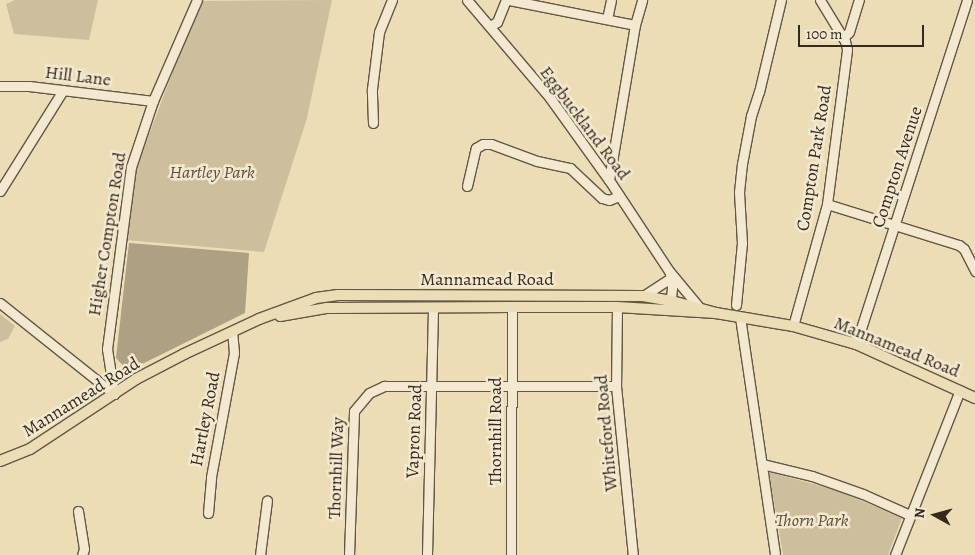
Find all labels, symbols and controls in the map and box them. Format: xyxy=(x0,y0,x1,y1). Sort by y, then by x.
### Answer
scale bar xyxy=(800,15,926,47)
text: 100 m xyxy=(806,24,843,44)
street label: Hill Lane xyxy=(44,61,112,91)
street label: Eggbuckland Road xyxy=(535,62,635,184)
street label: Compton Park Road xyxy=(792,83,836,233)
street label: Compton Avenue xyxy=(867,104,927,230)
street label: Higher Compton Road xyxy=(83,150,131,318)
park label: Hartley Park xyxy=(169,161,255,183)
street label: Mannamead Road xyxy=(420,268,554,290)
street label: Mannamead Road xyxy=(831,312,963,382)
street label: Mannamead Road xyxy=(19,352,143,442)
street label: Hartley Road xyxy=(185,370,225,468)
street label: Whiteford Road xyxy=(590,374,622,492)
street label: Thornhill Road xyxy=(484,377,506,485)
street label: Vapron Road xyxy=(402,384,426,478)
street label: Thornhill Way xyxy=(323,417,349,519)
north arrow xyxy=(910,490,960,540)
text: N xyxy=(910,507,930,519)
park label: Thorn Park xyxy=(776,509,848,531)

